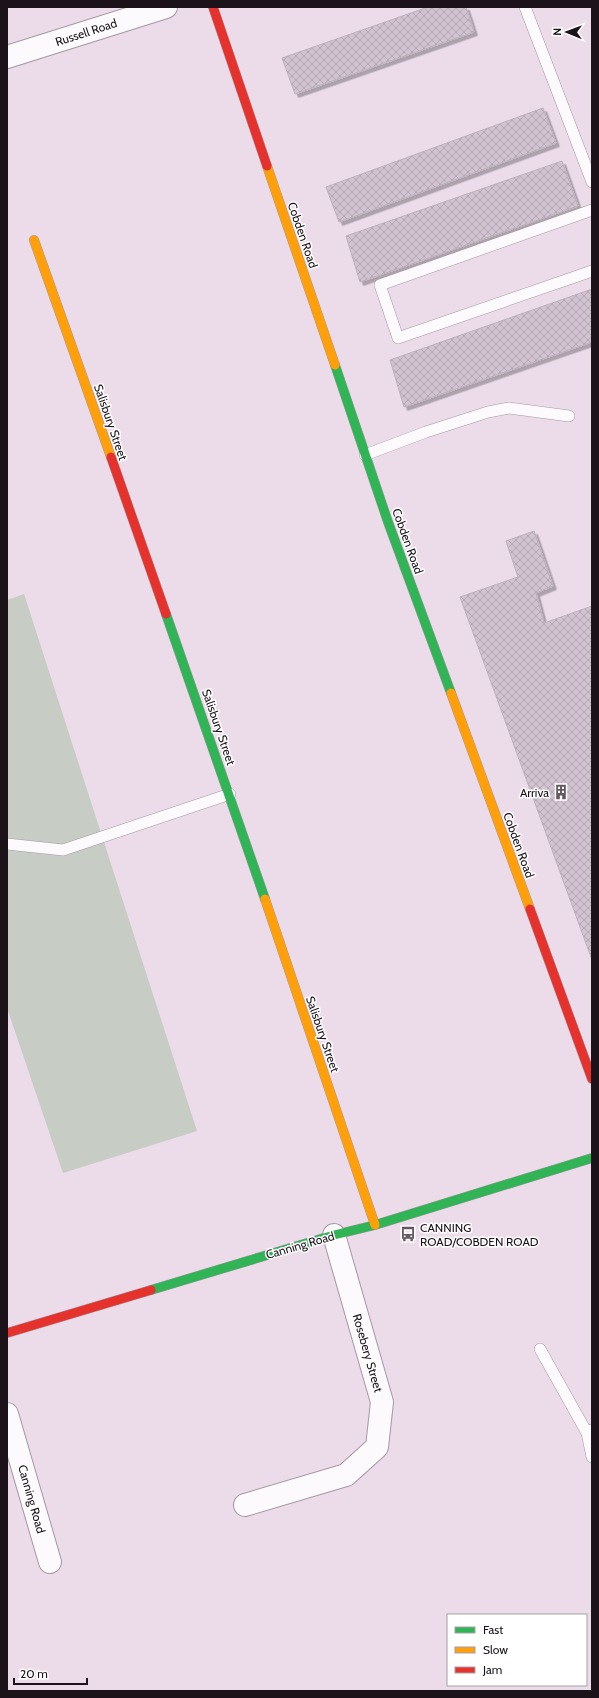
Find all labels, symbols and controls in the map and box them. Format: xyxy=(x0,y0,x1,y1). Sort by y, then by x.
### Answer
north arrow xyxy=(547,12,587,52)
street label: Russell Road xyxy=(53,15,119,49)
text: N xyxy=(550,28,564,36)
street label: Cobden Road xyxy=(285,200,321,270)
street label: Salisbury Street xyxy=(91,382,131,462)
street label: Cobden Road xyxy=(389,506,427,576)
street label: Salisbury Street xyxy=(199,687,239,767)
building icon: Arriva xyxy=(552,783,570,801)
place label: Arriva xyxy=(520,785,549,800)
street label: Cobden Road xyxy=(500,810,538,880)
street label: Salisbury Street xyxy=(303,994,343,1074)
place label: CANNING ROAD/COBDEN ROAD xyxy=(420,1220,539,1249)
bus stop icon: CANNING ROAD/COBDEN ROAD xyxy=(399,1225,417,1243)
street label: Canning Road xyxy=(264,1228,336,1262)
street label: Rosebery Street xyxy=(350,1312,386,1394)
street label: Canning Road xyxy=(15,1463,49,1535)
legend xyxy=(447,1614,587,1686)
text: Fast xyxy=(483,1622,503,1637)
text: Slow xyxy=(483,1642,508,1657)
scale bar xyxy=(14,1660,87,1686)
text: Jam xyxy=(482,1662,502,1677)
text: 20 m xyxy=(20,1666,48,1681)

